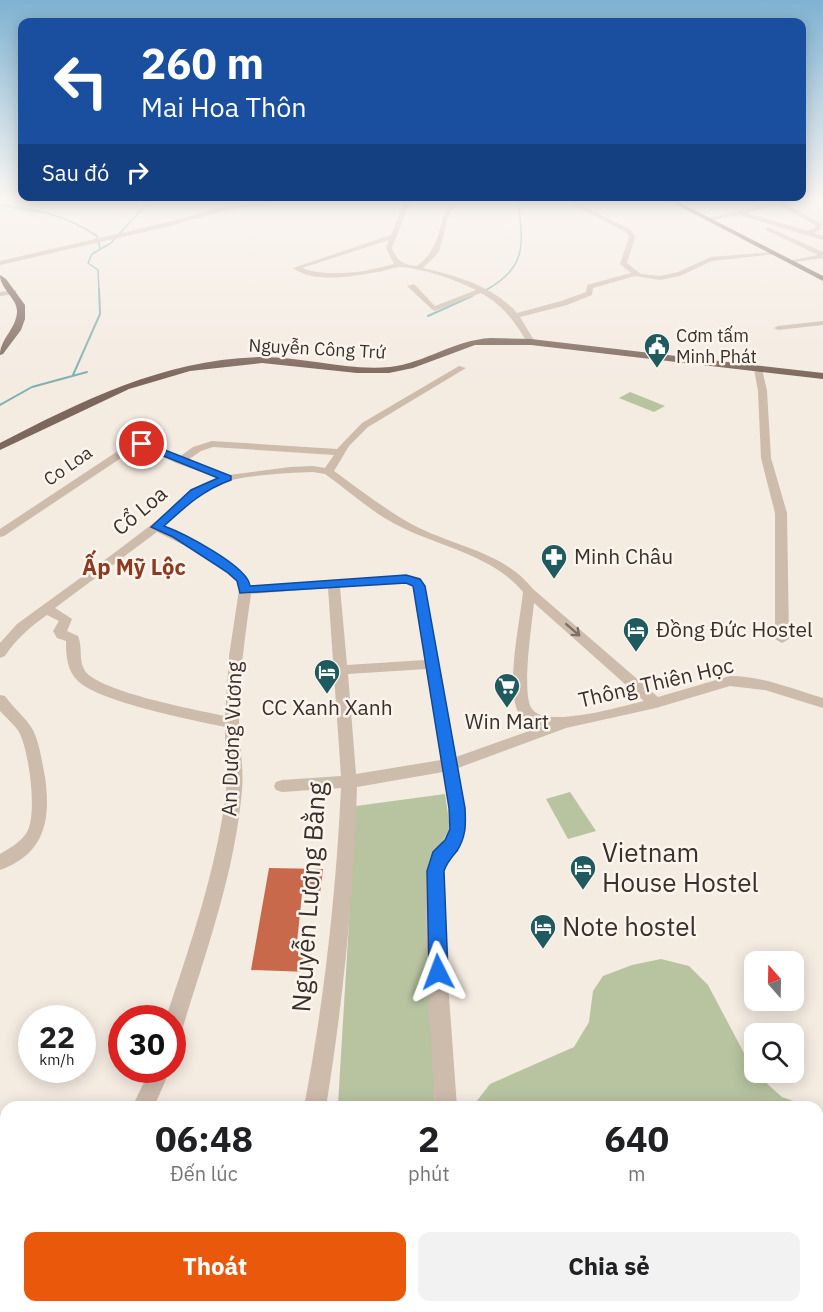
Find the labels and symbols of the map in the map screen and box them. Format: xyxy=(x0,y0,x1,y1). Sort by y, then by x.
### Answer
place label: Cơm tấm Minh Phát xyxy=(676,324,757,368)
public building icon: Cơm tấm Minh Phát xyxy=(642,331,672,369)
street label: Nguyễn Công Trứ xyxy=(248,333,387,364)
pin xyxy=(116,418,167,469)
street label: Co Loa xyxy=(39,440,97,491)
street label: Cổ Loa xyxy=(106,479,173,541)
pharmacy icon: Minh Châu xyxy=(539,542,569,580)
place label: Minh Châu xyxy=(574,542,673,570)
district label: Ấp Mỹ Lộc xyxy=(82,549,186,581)
hotel icon: Đồng Đức Hostel xyxy=(621,615,651,653)
place label: Đồng Đức Hostel xyxy=(656,615,813,643)
one-way arrow xyxy=(565,623,580,637)
street label: Thông Thiên Học xyxy=(575,651,736,713)
hotel icon: CC Xanh Xanh xyxy=(312,657,342,695)
street label: An Dương Vương xyxy=(214,661,248,817)
supermarket icon: Win Mart xyxy=(492,671,522,709)
place label: CC Xanh Xanh xyxy=(261,693,393,721)
place label: Win Mart xyxy=(465,707,549,735)
street label: Nguyễn Lương Bằng xyxy=(283,780,333,1013)
place label: Vietnam House Hostel xyxy=(602,835,759,899)
hotel icon: Vietnam House Hostel xyxy=(568,853,598,891)
place label: Note hostel xyxy=(562,909,697,943)
hotel icon: Note hostel xyxy=(528,912,558,950)
position arrow xyxy=(406,940,470,1004)
north arrow xyxy=(744,951,804,1011)
speed limit sign: 30 xyxy=(108,1005,186,1083)

